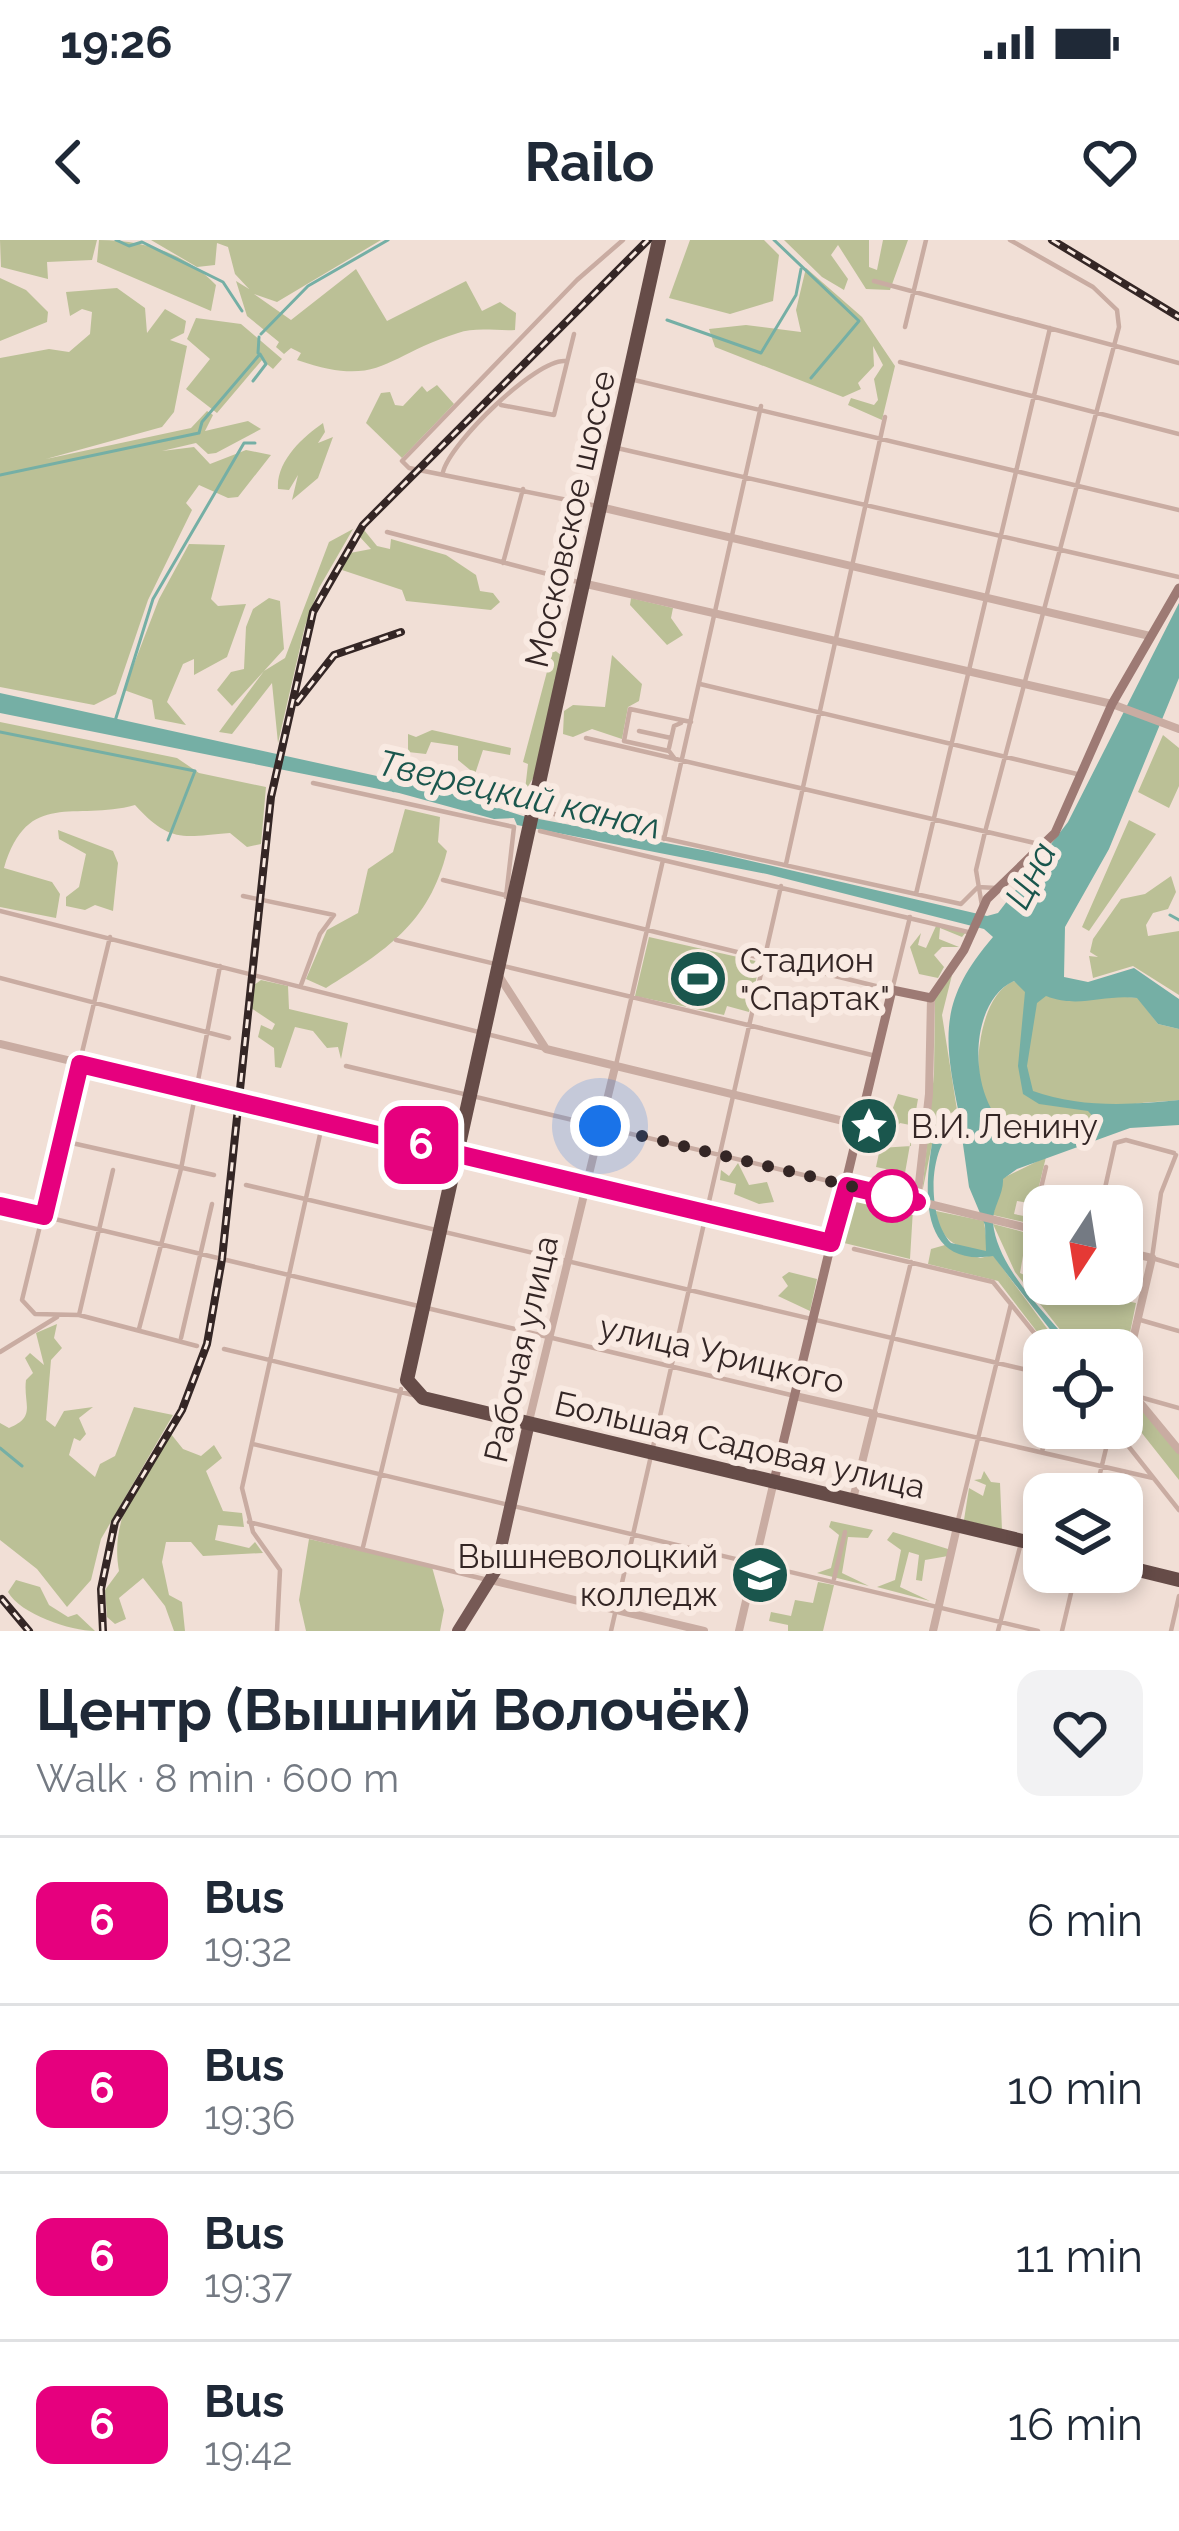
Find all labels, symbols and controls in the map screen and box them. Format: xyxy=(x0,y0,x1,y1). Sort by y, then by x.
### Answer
text: 19:26 xyxy=(60,16,173,69)
icon: back xyxy=(36,129,102,195)
icon: heart xyxy=(1077,129,1143,195)
text: Railo xyxy=(524,130,655,194)
street label: Московское шоссе xyxy=(517,367,623,671)
water label: Тверецкий канал xyxy=(374,741,666,847)
water label: Цна xyxy=(996,835,1064,915)
place label: Стадион "Спартак" xyxy=(740,941,890,1018)
sports icon: Стадион "Спартак" xyxy=(667,948,729,1010)
place icon: В.И. Ленину xyxy=(838,1095,900,1157)
your location xyxy=(570,1096,630,1156)
line badge: 6 xyxy=(382,1106,460,1184)
place label: В.И. Ленину xyxy=(911,1107,1098,1146)
text: 6 xyxy=(408,1120,434,1169)
unlabelled marker xyxy=(867,1171,917,1221)
north arrow xyxy=(1023,1185,1143,1305)
map controls xyxy=(1023,1185,1143,1593)
street label: Рабочая улица xyxy=(476,1232,566,1466)
street label: улица Урицкого xyxy=(596,1307,848,1401)
button: locate xyxy=(1023,1329,1143,1449)
street label: Большая Садовая улица xyxy=(551,1383,929,1507)
button: layers xyxy=(1023,1473,1143,1593)
place label: Вышневолоцкий колледж xyxy=(458,1537,718,1614)
school or university icon: Вышневолоцкий колледж xyxy=(729,1544,791,1606)
button: heart xyxy=(1017,1670,1143,1796)
text: Центр (Вышний Волочёк) xyxy=(36,1676,750,1743)
text: Walk · 8 min · 600 m xyxy=(36,1755,399,1801)
text: Bus xyxy=(204,1871,285,1924)
text: 6 min xyxy=(1027,1894,1143,1947)
text: 6 xyxy=(89,1896,115,1945)
text: 19:32 xyxy=(204,1924,292,1970)
text: Bus xyxy=(204,2039,285,2092)
text: 10 min xyxy=(1007,2062,1143,2115)
text: 6 xyxy=(89,2064,115,2113)
text: 19:36 xyxy=(204,2092,295,2138)
text: Bus xyxy=(204,2207,285,2260)
text: 11 min xyxy=(1016,2230,1143,2283)
text: 6 xyxy=(89,2232,115,2281)
text: 19:37 xyxy=(204,2260,292,2306)
text: Bus xyxy=(204,2375,285,2428)
text: 16 min xyxy=(1008,2398,1143,2451)
text: 6 xyxy=(89,2400,115,2449)
text: 19:42 xyxy=(204,2428,293,2474)

